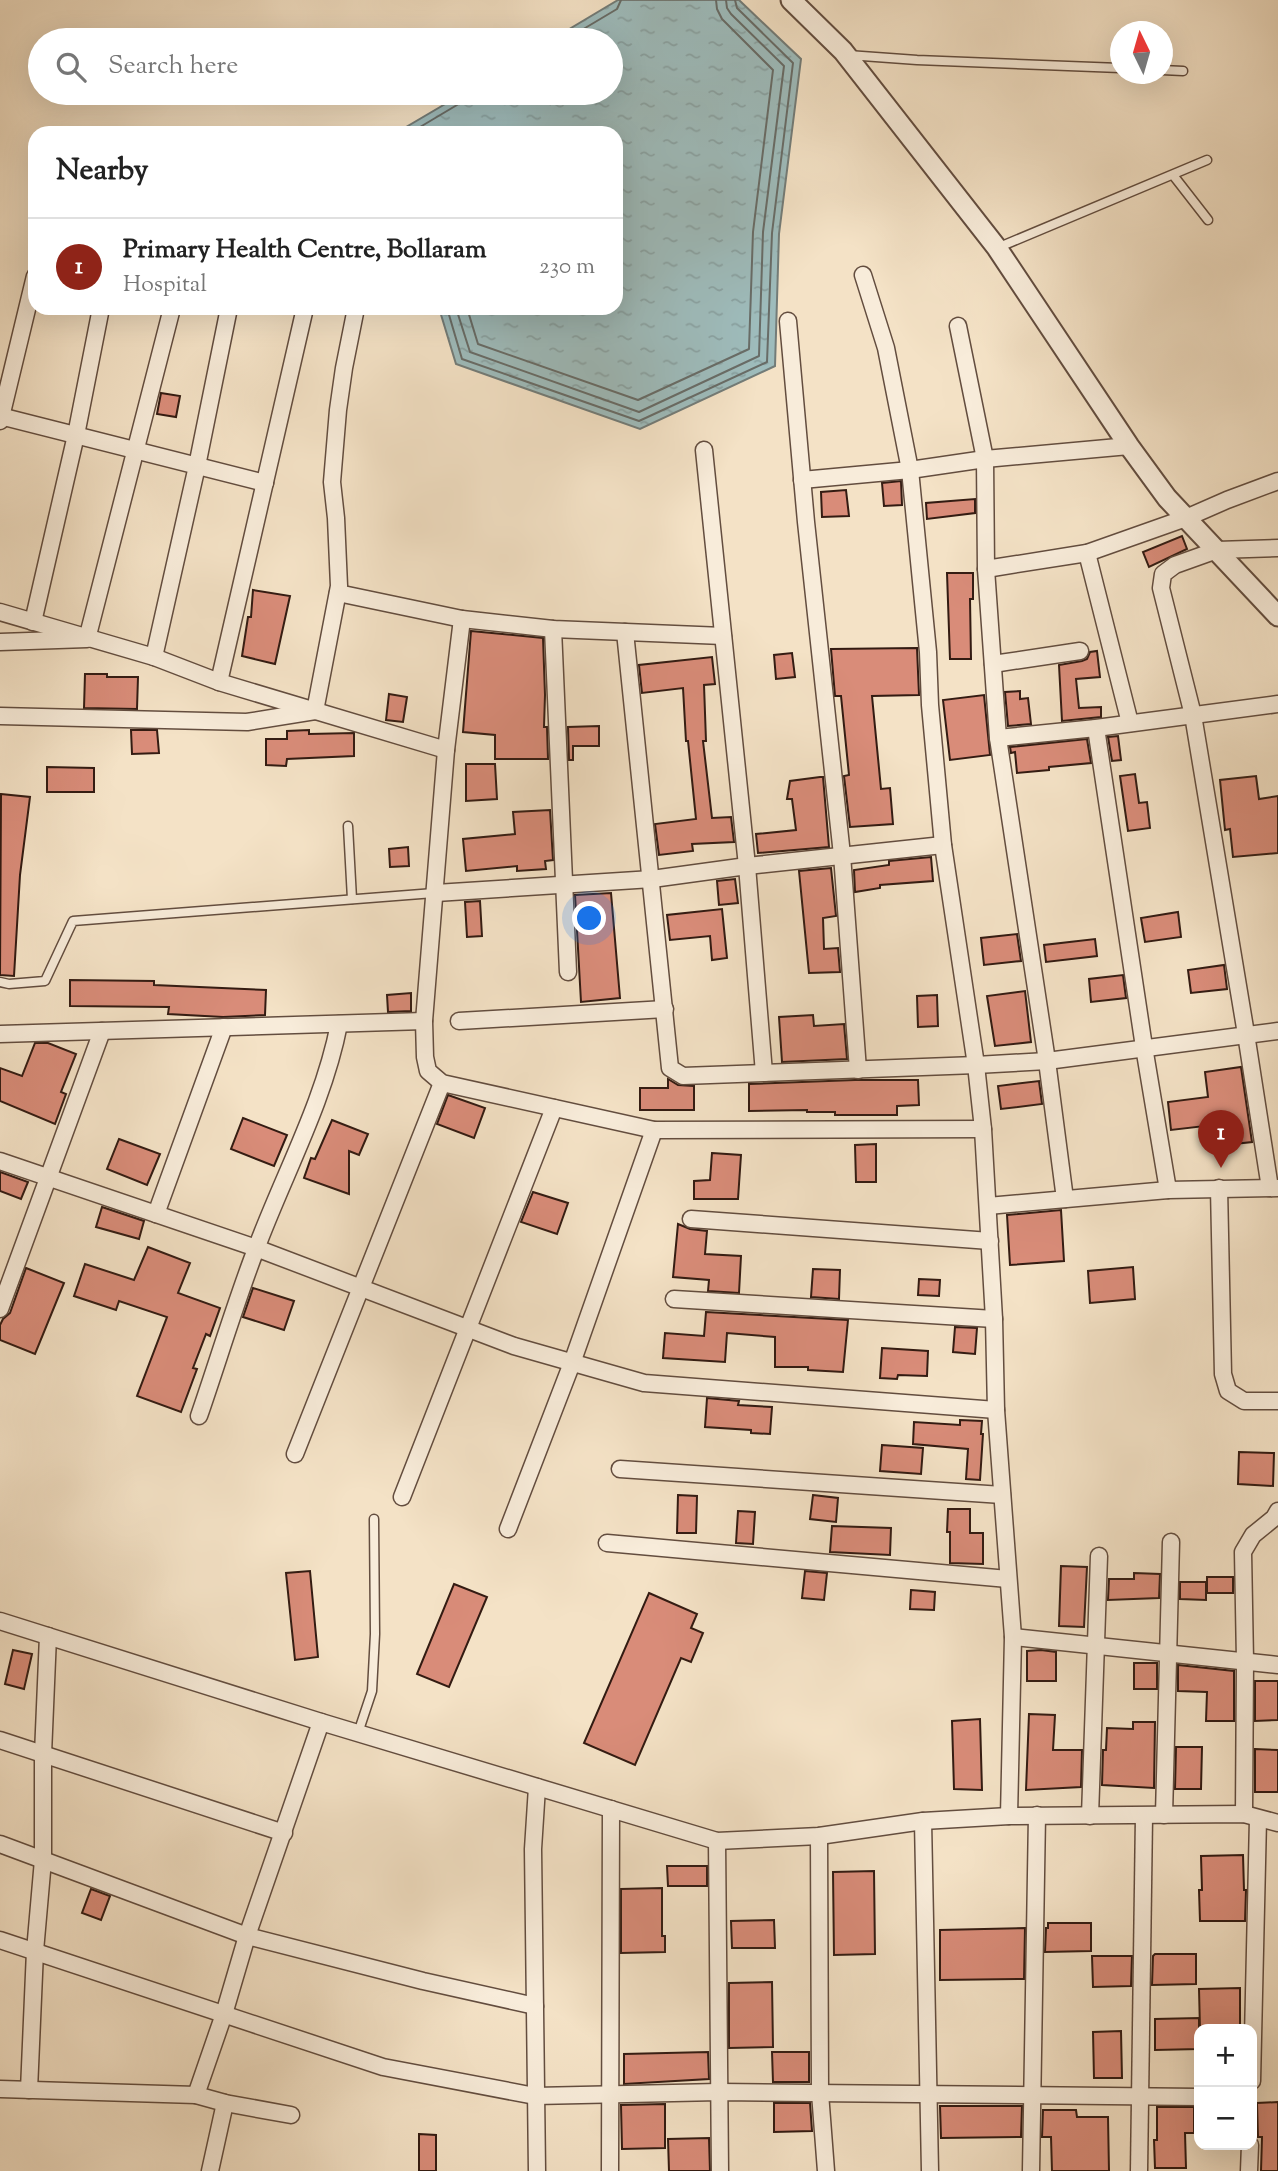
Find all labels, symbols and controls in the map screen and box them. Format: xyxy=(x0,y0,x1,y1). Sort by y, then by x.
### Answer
north arrow xyxy=(1110,21,1173,84)
search box xyxy=(28,28,623,105)
icon: search xyxy=(52,48,90,86)
text: Search here xyxy=(108,48,238,85)
text: Nearby xyxy=(56,150,148,193)
text: Primary Health Centre, Bollaram xyxy=(123,232,487,269)
text: 1 xyxy=(75,251,83,284)
text: 230 m xyxy=(539,251,595,284)
text: Hospital xyxy=(123,269,207,302)
your location xyxy=(572,901,606,935)
pin: 1 xyxy=(1198,1110,1244,1168)
map controls xyxy=(1194,2024,1257,2150)
button: + xyxy=(1194,2024,1257,2087)
button: − xyxy=(1194,2087,1257,2150)

